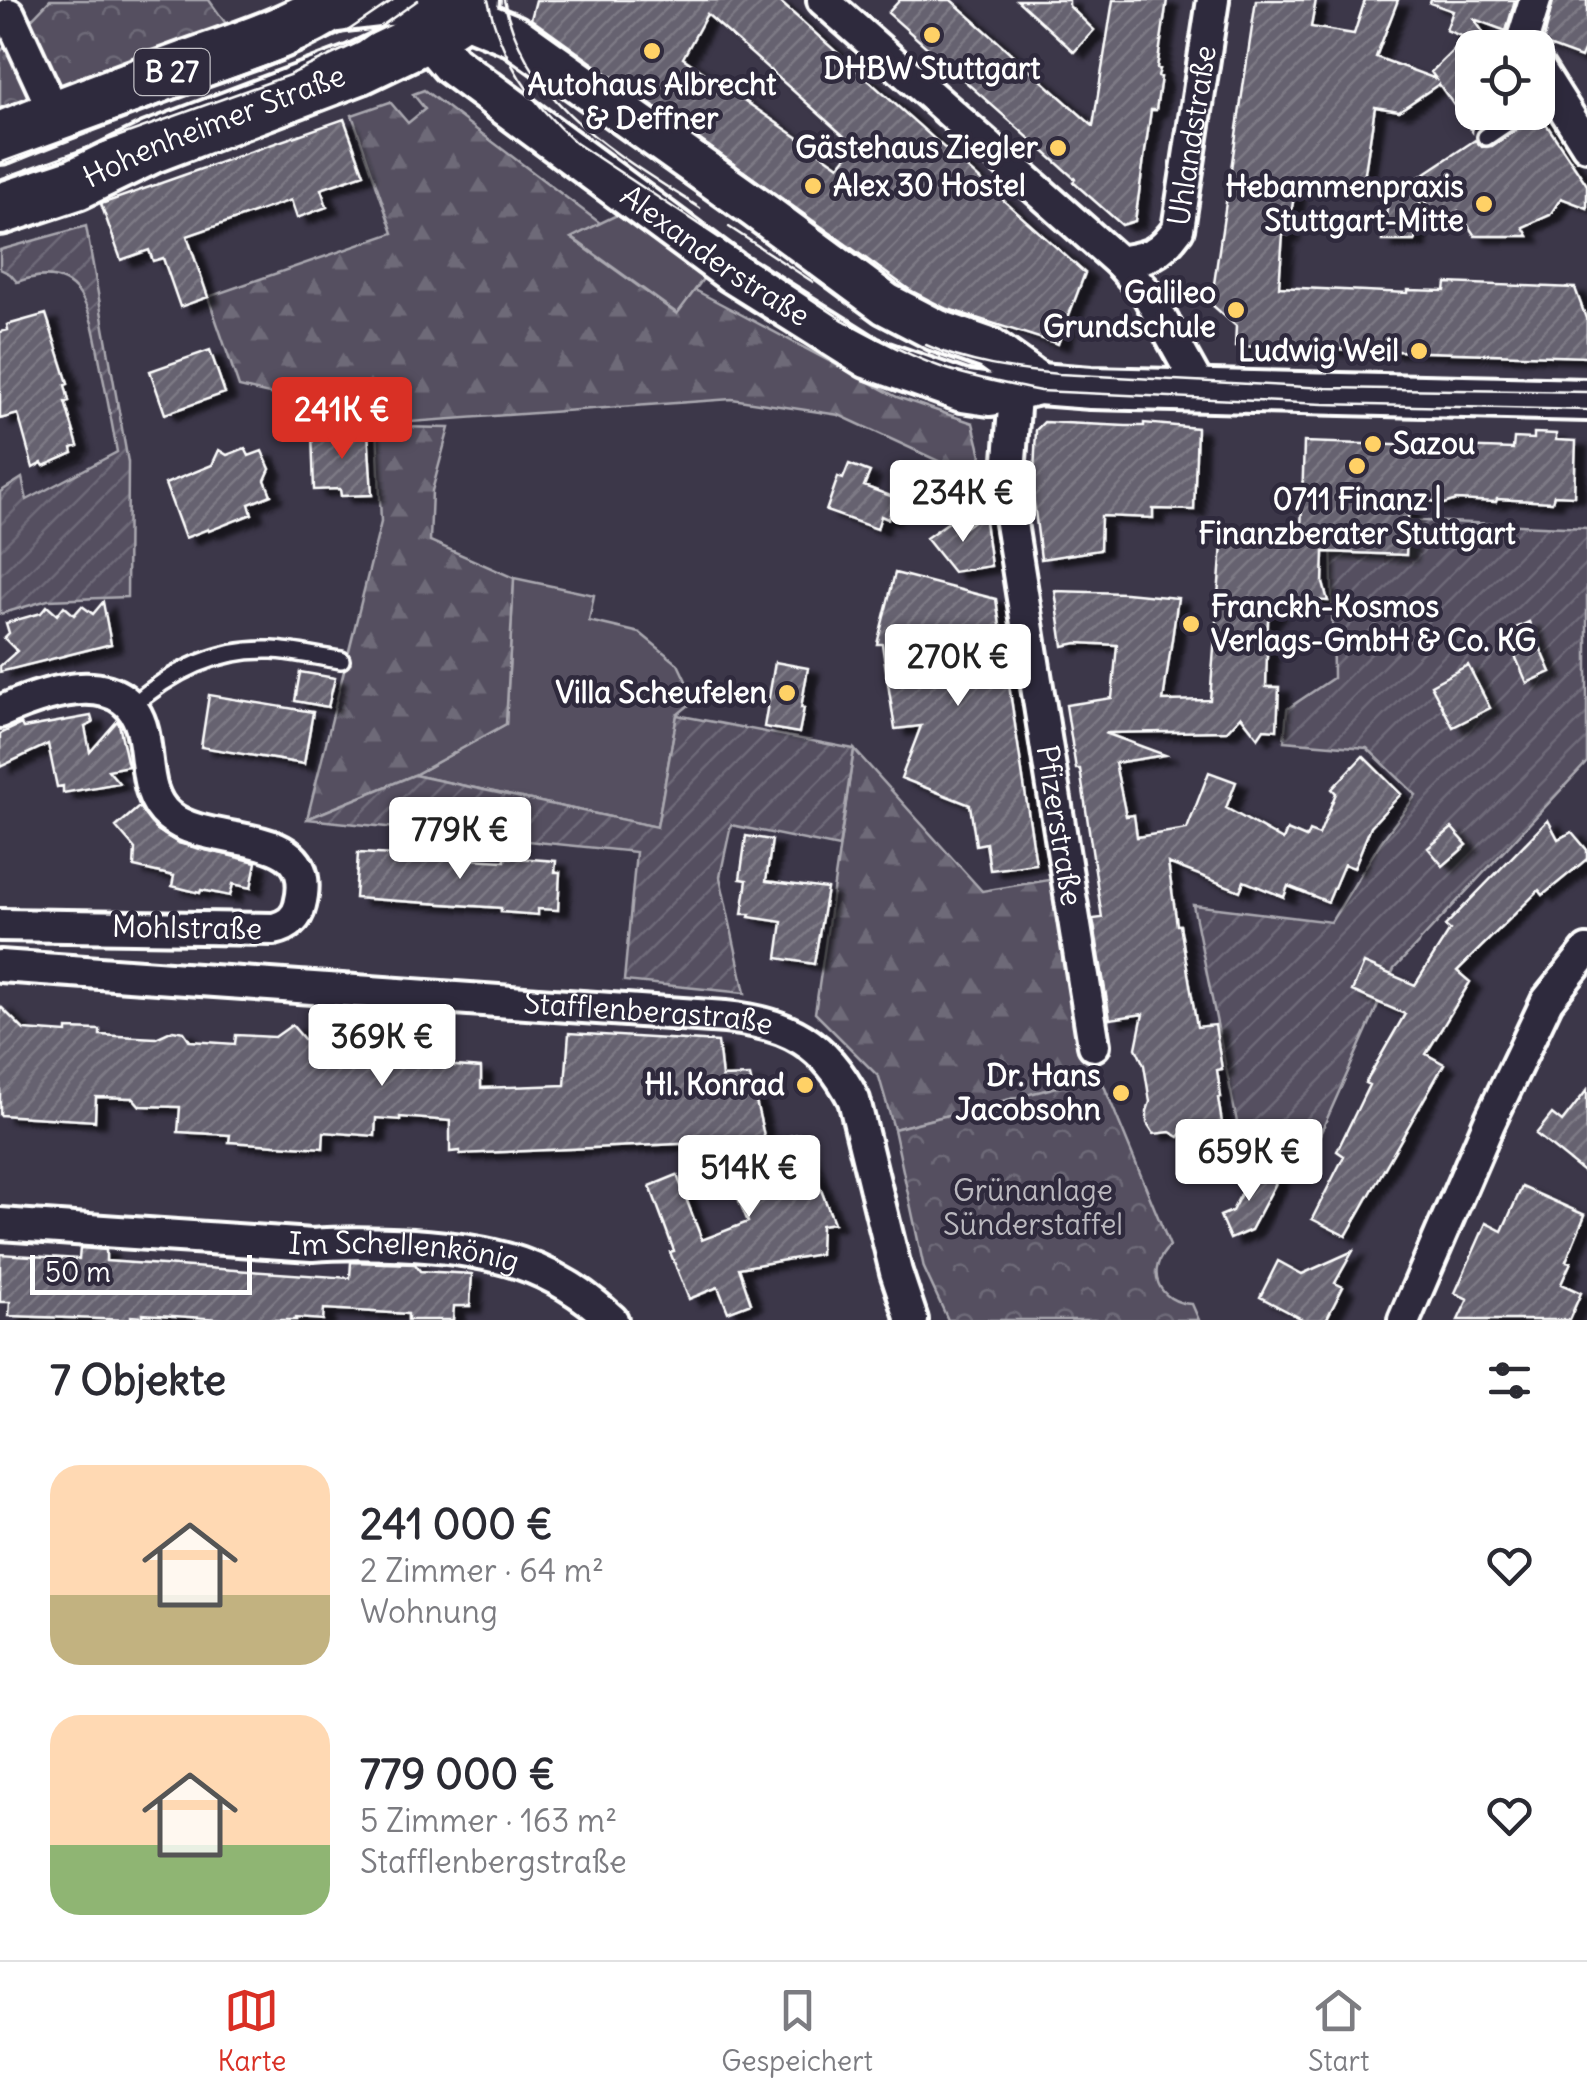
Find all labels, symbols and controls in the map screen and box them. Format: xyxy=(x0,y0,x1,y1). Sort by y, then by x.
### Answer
marker: DHBW Stuttgart xyxy=(921,24,943,46)
map controls xyxy=(1455,30,1555,130)
button: locate xyxy=(1455,30,1555,130)
marker: Autohaus Albrecht & Deffner xyxy=(641,40,663,62)
street label: Uhlandstraße xyxy=(1159,43,1224,228)
road number: B 27 xyxy=(134,49,210,95)
place label: DHBW Stuttgart xyxy=(824,49,1040,87)
street label: Hohenheimer Straße xyxy=(77,56,350,196)
place label: Autohaus Albrecht & Deffner xyxy=(528,65,776,137)
place label: Gästehaus Ziegler xyxy=(795,128,1039,166)
marker: Gästehaus Ziegler xyxy=(1047,137,1069,159)
place label: Alex 30 Hostel xyxy=(833,166,1026,204)
place label: Hebammenpraxis Stuttgart-Mitte xyxy=(1225,167,1464,239)
marker: Alex 30 Hostel xyxy=(802,175,824,197)
street label: Alexanderstraße xyxy=(613,176,817,334)
marker: Hebammenpraxis Stuttgart-Mitte xyxy=(1473,193,1495,215)
place label: Galileo Grundschule xyxy=(1043,273,1216,345)
marker: Galileo Grundschule xyxy=(1225,299,1247,321)
place label: Ludwig Weil xyxy=(1238,331,1399,369)
marker: Ludwig Weil xyxy=(1408,340,1430,362)
pin: 241K € xyxy=(261,377,423,462)
text: 241K € xyxy=(294,389,390,430)
place label: Sazou xyxy=(1393,424,1475,462)
marker: Sazou xyxy=(1362,433,1384,455)
marker: 0711 Finanz | Finanzberater Stuttgart xyxy=(1346,455,1368,477)
pin: 234K € xyxy=(882,460,1044,545)
text: 234K € xyxy=(912,472,1014,513)
place label: 0711 Finanz | Finanzberater Stuttgart xyxy=(1198,480,1516,552)
place label: Franckh-Kosmos Verlags-GmbH & Co. KG xyxy=(1211,587,1536,659)
marker: Franckh-Kosmos Verlags-GmbH & Co. KG xyxy=(1180,613,1202,635)
pin: 270K € xyxy=(877,624,1039,709)
text: 270K € xyxy=(907,636,1009,677)
place label: Villa Scheufelen xyxy=(555,673,767,711)
marker: Villa Scheufelen xyxy=(776,682,798,704)
street label: Pfizerstraße xyxy=(1029,742,1092,908)
pin: 779K € xyxy=(379,797,541,882)
text: 779K € xyxy=(411,809,509,850)
street label: Mohlstraße xyxy=(112,907,262,947)
street label: Stafflenbergstraße xyxy=(522,983,778,1043)
pin: 369K € xyxy=(301,1004,463,1089)
text: 369K € xyxy=(330,1016,434,1057)
place label: Dr. Hans Jacobsohn xyxy=(955,1056,1101,1128)
place label: Hl. Konrad xyxy=(644,1065,785,1103)
marker: Hl. Konrad xyxy=(794,1074,816,1096)
marker: Dr. Hans Jacobsohn xyxy=(1110,1082,1132,1104)
pin: 659K € xyxy=(1168,1119,1330,1204)
text: 659K € xyxy=(1197,1131,1301,1172)
pin: 514K € xyxy=(668,1135,830,1220)
text: 514K € xyxy=(700,1147,798,1188)
park label: Grünanlage Sünderstaffel xyxy=(943,1171,1123,1243)
street label: Im Schellenkönig xyxy=(287,1223,524,1280)
scale bar xyxy=(30,1250,252,1294)
text: 50 m xyxy=(45,1254,111,1290)
icon: filters xyxy=(1482,1353,1537,1408)
text: 7 Objekte xyxy=(50,1354,226,1406)
text: 241 000 € xyxy=(360,1498,553,1550)
icon: home xyxy=(130,1505,250,1625)
icon: heart xyxy=(1482,1538,1537,1593)
text: 2 Zimmer · 64 m² xyxy=(360,1550,604,1591)
text: Wohnung xyxy=(360,1591,498,1632)
text: 779 000 € xyxy=(360,1748,555,1800)
icon: home xyxy=(130,1755,250,1875)
icon: heart xyxy=(1482,1788,1537,1843)
text: 5 Zimmer · 163 m² xyxy=(360,1800,617,1841)
text: Stafflenbergstraße xyxy=(360,1841,627,1882)
tab: Karte xyxy=(218,1983,286,2079)
tab: Gespeichert xyxy=(721,1983,873,2079)
tab: Start xyxy=(1308,1983,1369,2079)

